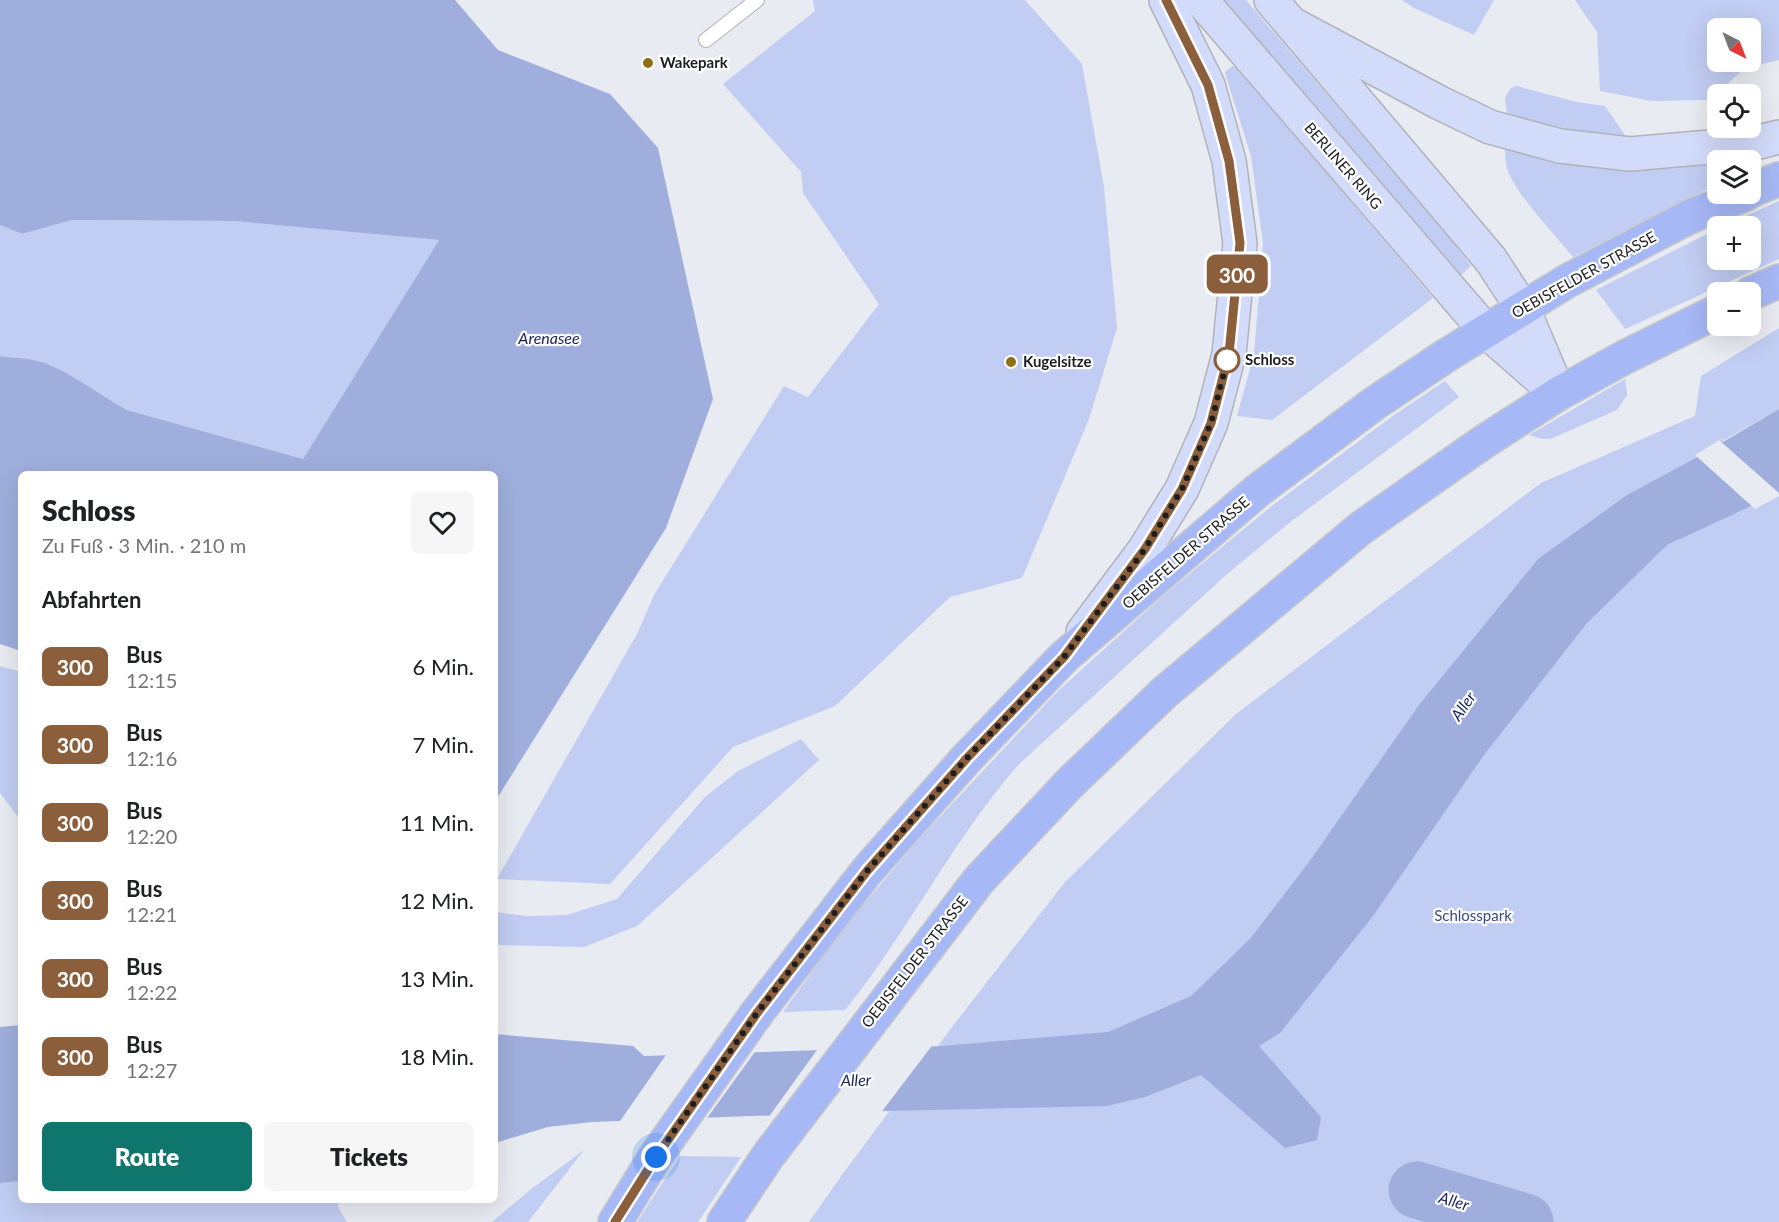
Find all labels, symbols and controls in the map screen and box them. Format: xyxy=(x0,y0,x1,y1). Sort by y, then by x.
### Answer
north arrow xyxy=(1707,18,1761,72)
map controls xyxy=(1707,18,1761,336)
place label: Wakepark xyxy=(660,53,729,71)
marker: Wakepark xyxy=(641,56,655,70)
button: locate xyxy=(1707,84,1761,138)
street label: BERLINER RING xyxy=(1301,118,1386,212)
button: layers xyxy=(1707,150,1761,204)
button: + xyxy=(1707,216,1761,270)
street label: OEBISFELDER STRASSE xyxy=(1508,227,1659,321)
line badge: 300 xyxy=(1202,254,1272,294)
text: 300 xyxy=(1219,262,1255,287)
button: − xyxy=(1707,282,1761,336)
water label: Arenasee xyxy=(517,328,580,347)
marker: Schloss xyxy=(1214,347,1240,373)
place label: Schloss xyxy=(1245,350,1295,368)
place label: Kugelsitze xyxy=(1023,352,1092,370)
marker: Kugelsitze xyxy=(1004,355,1018,369)
button: heart xyxy=(411,491,474,554)
street label: OEBISFELDER STRASSE xyxy=(1118,492,1253,612)
text: Schloss xyxy=(42,493,136,527)
text: Zu Fuß · 3 Min. · 210 m xyxy=(42,533,246,557)
text: Abfahrten xyxy=(42,586,141,613)
text: Bus xyxy=(126,641,162,668)
text: 6 Min. xyxy=(413,653,474,680)
text: 300 xyxy=(57,654,93,679)
text: 12:15 xyxy=(126,668,177,692)
water label: Aller xyxy=(1446,687,1479,724)
text: Bus xyxy=(126,719,162,746)
text: 7 Min. xyxy=(413,731,474,758)
text: 300 xyxy=(57,732,93,757)
text: 12:16 xyxy=(126,746,177,770)
text: Bus xyxy=(126,797,162,824)
text: 11 Min. xyxy=(400,809,474,836)
text: 300 xyxy=(57,810,93,835)
text: 12:20 xyxy=(126,824,177,848)
text: Bus xyxy=(126,875,162,902)
text: 12 Min. xyxy=(400,887,474,914)
text: 300 xyxy=(57,888,93,913)
street label: OEBISFELDER STRASSE xyxy=(857,892,971,1031)
text: 12:21 xyxy=(126,902,177,926)
park label: Schlosspark xyxy=(1434,906,1512,924)
text: Bus xyxy=(126,953,162,980)
text: 13 Min. xyxy=(400,965,474,992)
text: 300 xyxy=(57,966,93,991)
text: 12:22 xyxy=(126,980,177,1004)
text: Bus xyxy=(126,1031,162,1058)
text: 18 Min. xyxy=(400,1043,474,1070)
text: 300 xyxy=(57,1044,93,1069)
text: 12:27 xyxy=(126,1058,177,1082)
water label: Aller xyxy=(840,1070,872,1089)
button: Route xyxy=(42,1122,252,1191)
button: Tickets xyxy=(264,1122,474,1191)
your location xyxy=(641,1142,671,1172)
water label: Aller xyxy=(1436,1187,1472,1214)

